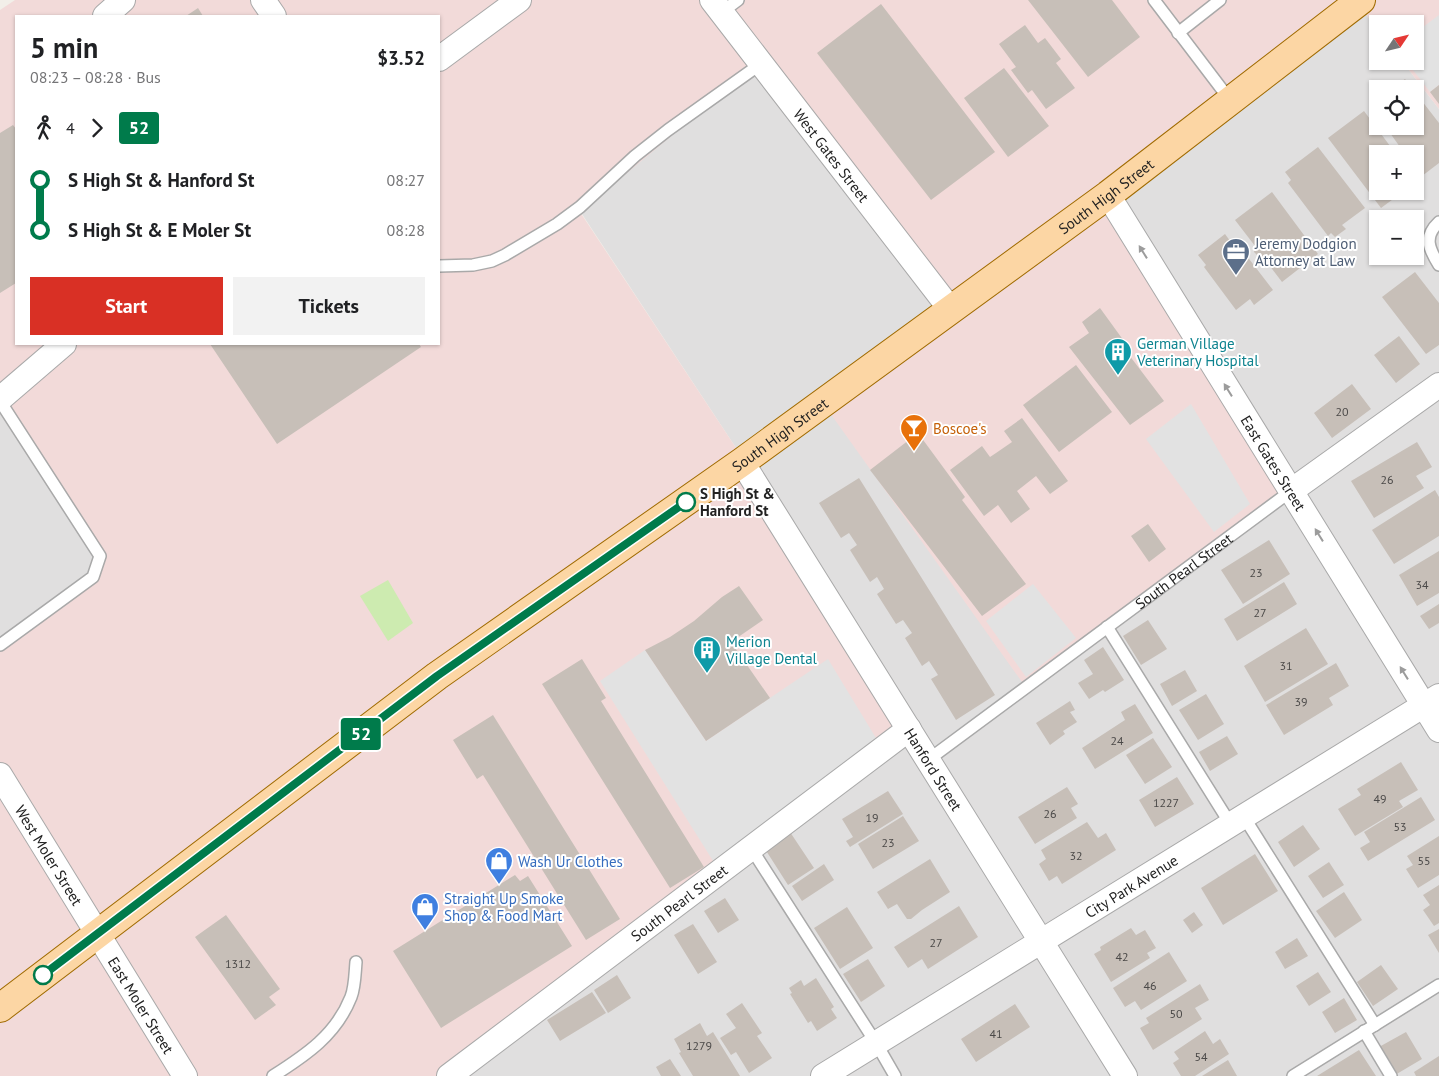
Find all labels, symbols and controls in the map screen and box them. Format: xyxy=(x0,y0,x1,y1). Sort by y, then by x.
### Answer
north arrow xyxy=(1369,15,1424,70)
map controls xyxy=(1369,15,1424,265)
text: 5 min xyxy=(30,29,98,66)
text: $3.52 xyxy=(377,46,425,70)
text: 08:23 – 08:28 · Bus xyxy=(30,67,161,87)
button: locate xyxy=(1369,80,1424,135)
street label: West Gates Street xyxy=(790,105,874,206)
icon: walk xyxy=(30,114,58,142)
icon: forward xyxy=(83,114,111,142)
text: 52 xyxy=(129,116,149,139)
text: 4 xyxy=(66,118,75,138)
button: + xyxy=(1369,145,1424,200)
street label: South High Street xyxy=(1054,154,1157,238)
text: S High St & Hanford St xyxy=(68,168,254,192)
text: 08:27 xyxy=(387,170,425,190)
button: − xyxy=(1369,210,1424,265)
text: S High St & E Moler St xyxy=(68,218,251,242)
text: 08:28 xyxy=(387,220,425,240)
place label: Jeremy Dodgion Attorney at Law xyxy=(1254,234,1357,270)
office icon: Jeremy Dodgion Attorney at Law xyxy=(1221,237,1251,276)
one-way arrow xyxy=(1138,245,1147,258)
button: Start xyxy=(30,277,223,335)
button: Tickets xyxy=(233,277,425,335)
place label: German Village Veterinary Hospital xyxy=(1136,334,1259,370)
building icon: German Village Veterinary Hospital xyxy=(1103,337,1133,376)
one-way arrow xyxy=(1224,383,1233,396)
street label: South High Street xyxy=(728,393,831,476)
house number: 20 xyxy=(1335,404,1349,419)
street label: East Gates Street xyxy=(1237,412,1310,514)
bar icon: Boscoe's xyxy=(899,413,929,452)
place label: Boscoe's xyxy=(933,419,987,438)
house number: 26 xyxy=(1380,472,1394,487)
place label: S High St & Hanford St xyxy=(700,484,775,520)
marker: S High St & Hanford St xyxy=(676,492,696,512)
street label: South Pearl Street xyxy=(1131,528,1236,613)
one-way arrow xyxy=(1314,528,1323,542)
house number: 23 xyxy=(1249,565,1263,580)
house number: 34 xyxy=(1415,577,1429,592)
house number: 27 xyxy=(1253,605,1267,620)
place label: Merion Village Dental xyxy=(725,632,818,668)
building icon: Merion Village Dental xyxy=(692,635,722,674)
house number: 31 xyxy=(1279,658,1293,673)
one-way arrow xyxy=(1400,666,1409,680)
house number: 39 xyxy=(1294,694,1308,709)
line badge: 52 xyxy=(338,718,384,750)
text: 52 xyxy=(351,722,371,745)
street label: Hanford Street xyxy=(901,724,967,814)
house number: 24 xyxy=(1110,733,1124,748)
house number: 49 xyxy=(1373,791,1387,806)
house number: 1227 xyxy=(1153,795,1179,810)
street label: West Moler Street xyxy=(11,801,87,909)
house number: 26 xyxy=(1043,806,1057,821)
house number: 19 xyxy=(865,810,879,825)
house number: 53 xyxy=(1393,819,1407,834)
house number: 23 xyxy=(881,835,895,850)
shop icon: Wash Ur Clothes xyxy=(484,846,514,885)
house number: 32 xyxy=(1069,848,1083,863)
street label: City Park Avenue xyxy=(1081,850,1181,922)
place label: Wash Ur Clothes xyxy=(518,852,623,871)
house number: 55 xyxy=(1417,853,1431,868)
street label: South Pearl Street xyxy=(627,860,731,945)
place label: Straight Up Smoke Shop & Food Mart xyxy=(444,889,564,925)
shop icon: Straight Up Smoke Shop & Food Mart xyxy=(410,892,440,931)
house number: 27 xyxy=(929,935,943,950)
house number: 42 xyxy=(1115,949,1129,964)
street label: East Moler Street xyxy=(104,953,178,1057)
house number: 1312 xyxy=(225,956,251,971)
unlabelled marker xyxy=(33,965,53,985)
house number: 46 xyxy=(1143,978,1157,993)
house number: 50 xyxy=(1169,1006,1183,1021)
house number: 41 xyxy=(989,1026,1003,1041)
house number: 1279 xyxy=(686,1038,712,1053)
house number: 54 xyxy=(1194,1049,1208,1064)

